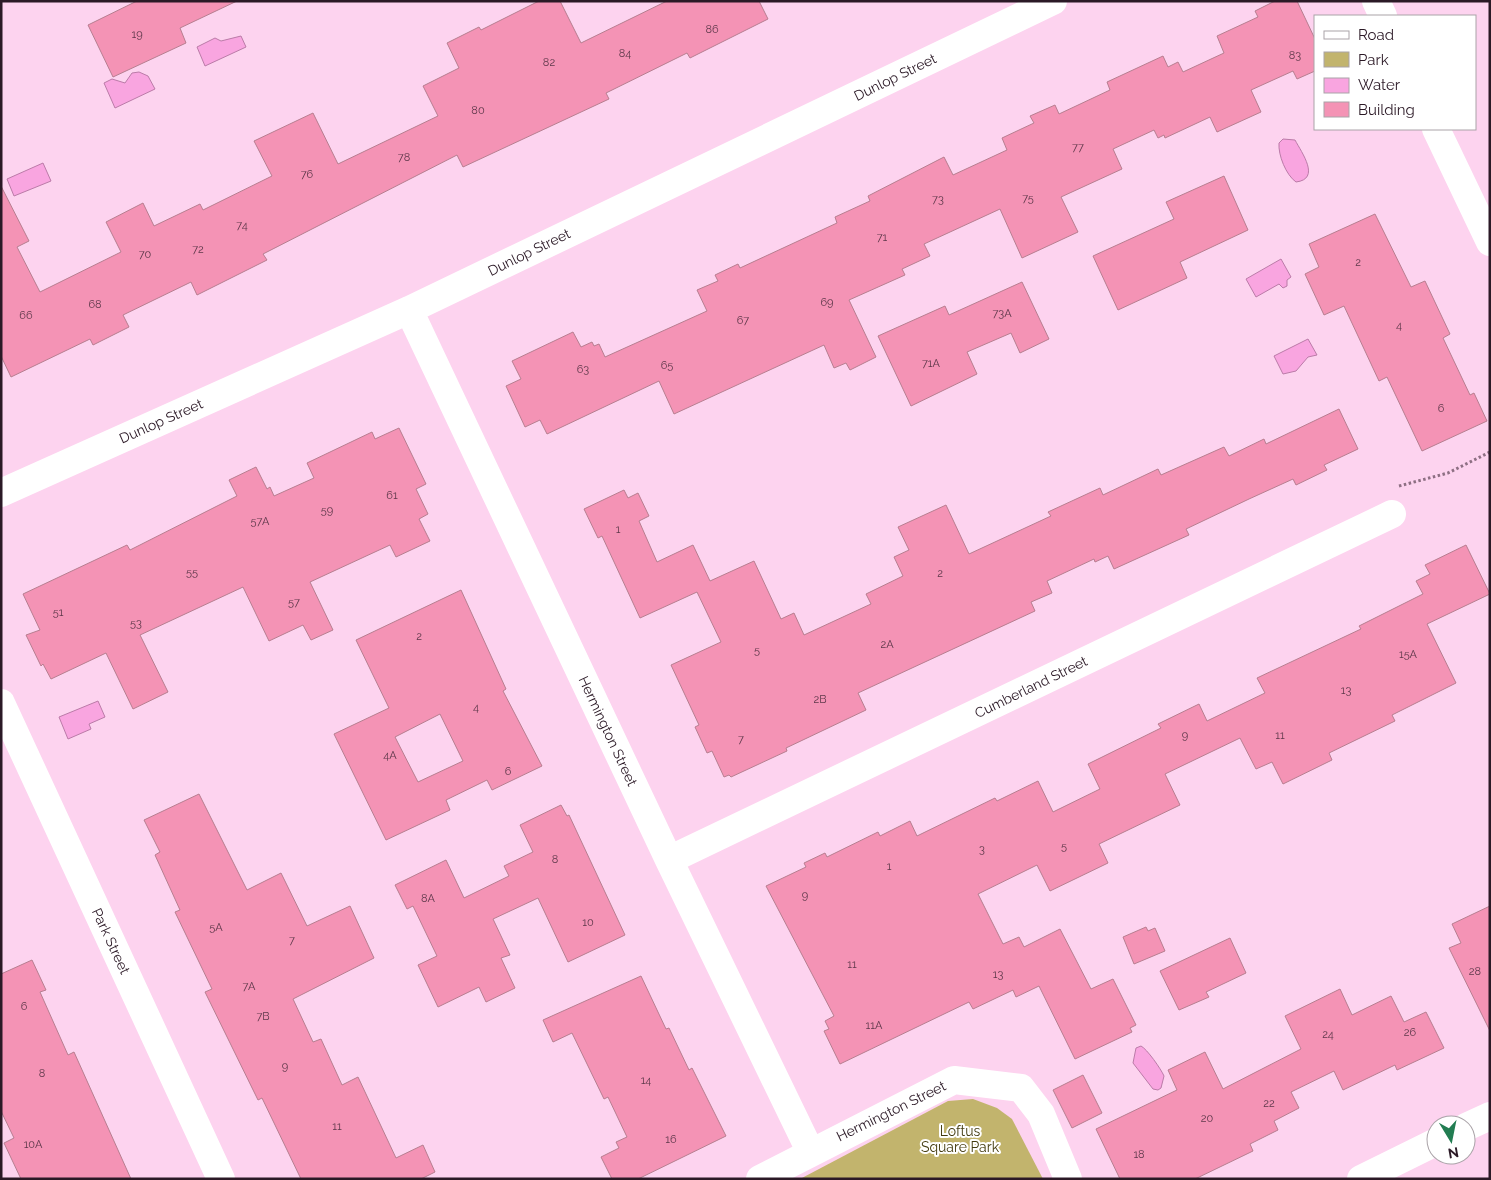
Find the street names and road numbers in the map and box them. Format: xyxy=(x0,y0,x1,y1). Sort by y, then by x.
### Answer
street label: Dunlop Street xyxy=(851,50,939,104)
street label: Dunlop Street xyxy=(485,225,573,279)
street label: Dunlop Street xyxy=(117,395,205,447)
street label: Cumberland Street xyxy=(972,653,1090,721)
street label: Hermington Street xyxy=(575,673,641,789)
street label: Park Street xyxy=(89,905,133,977)
street label: Hermington Street xyxy=(834,1077,948,1144)

